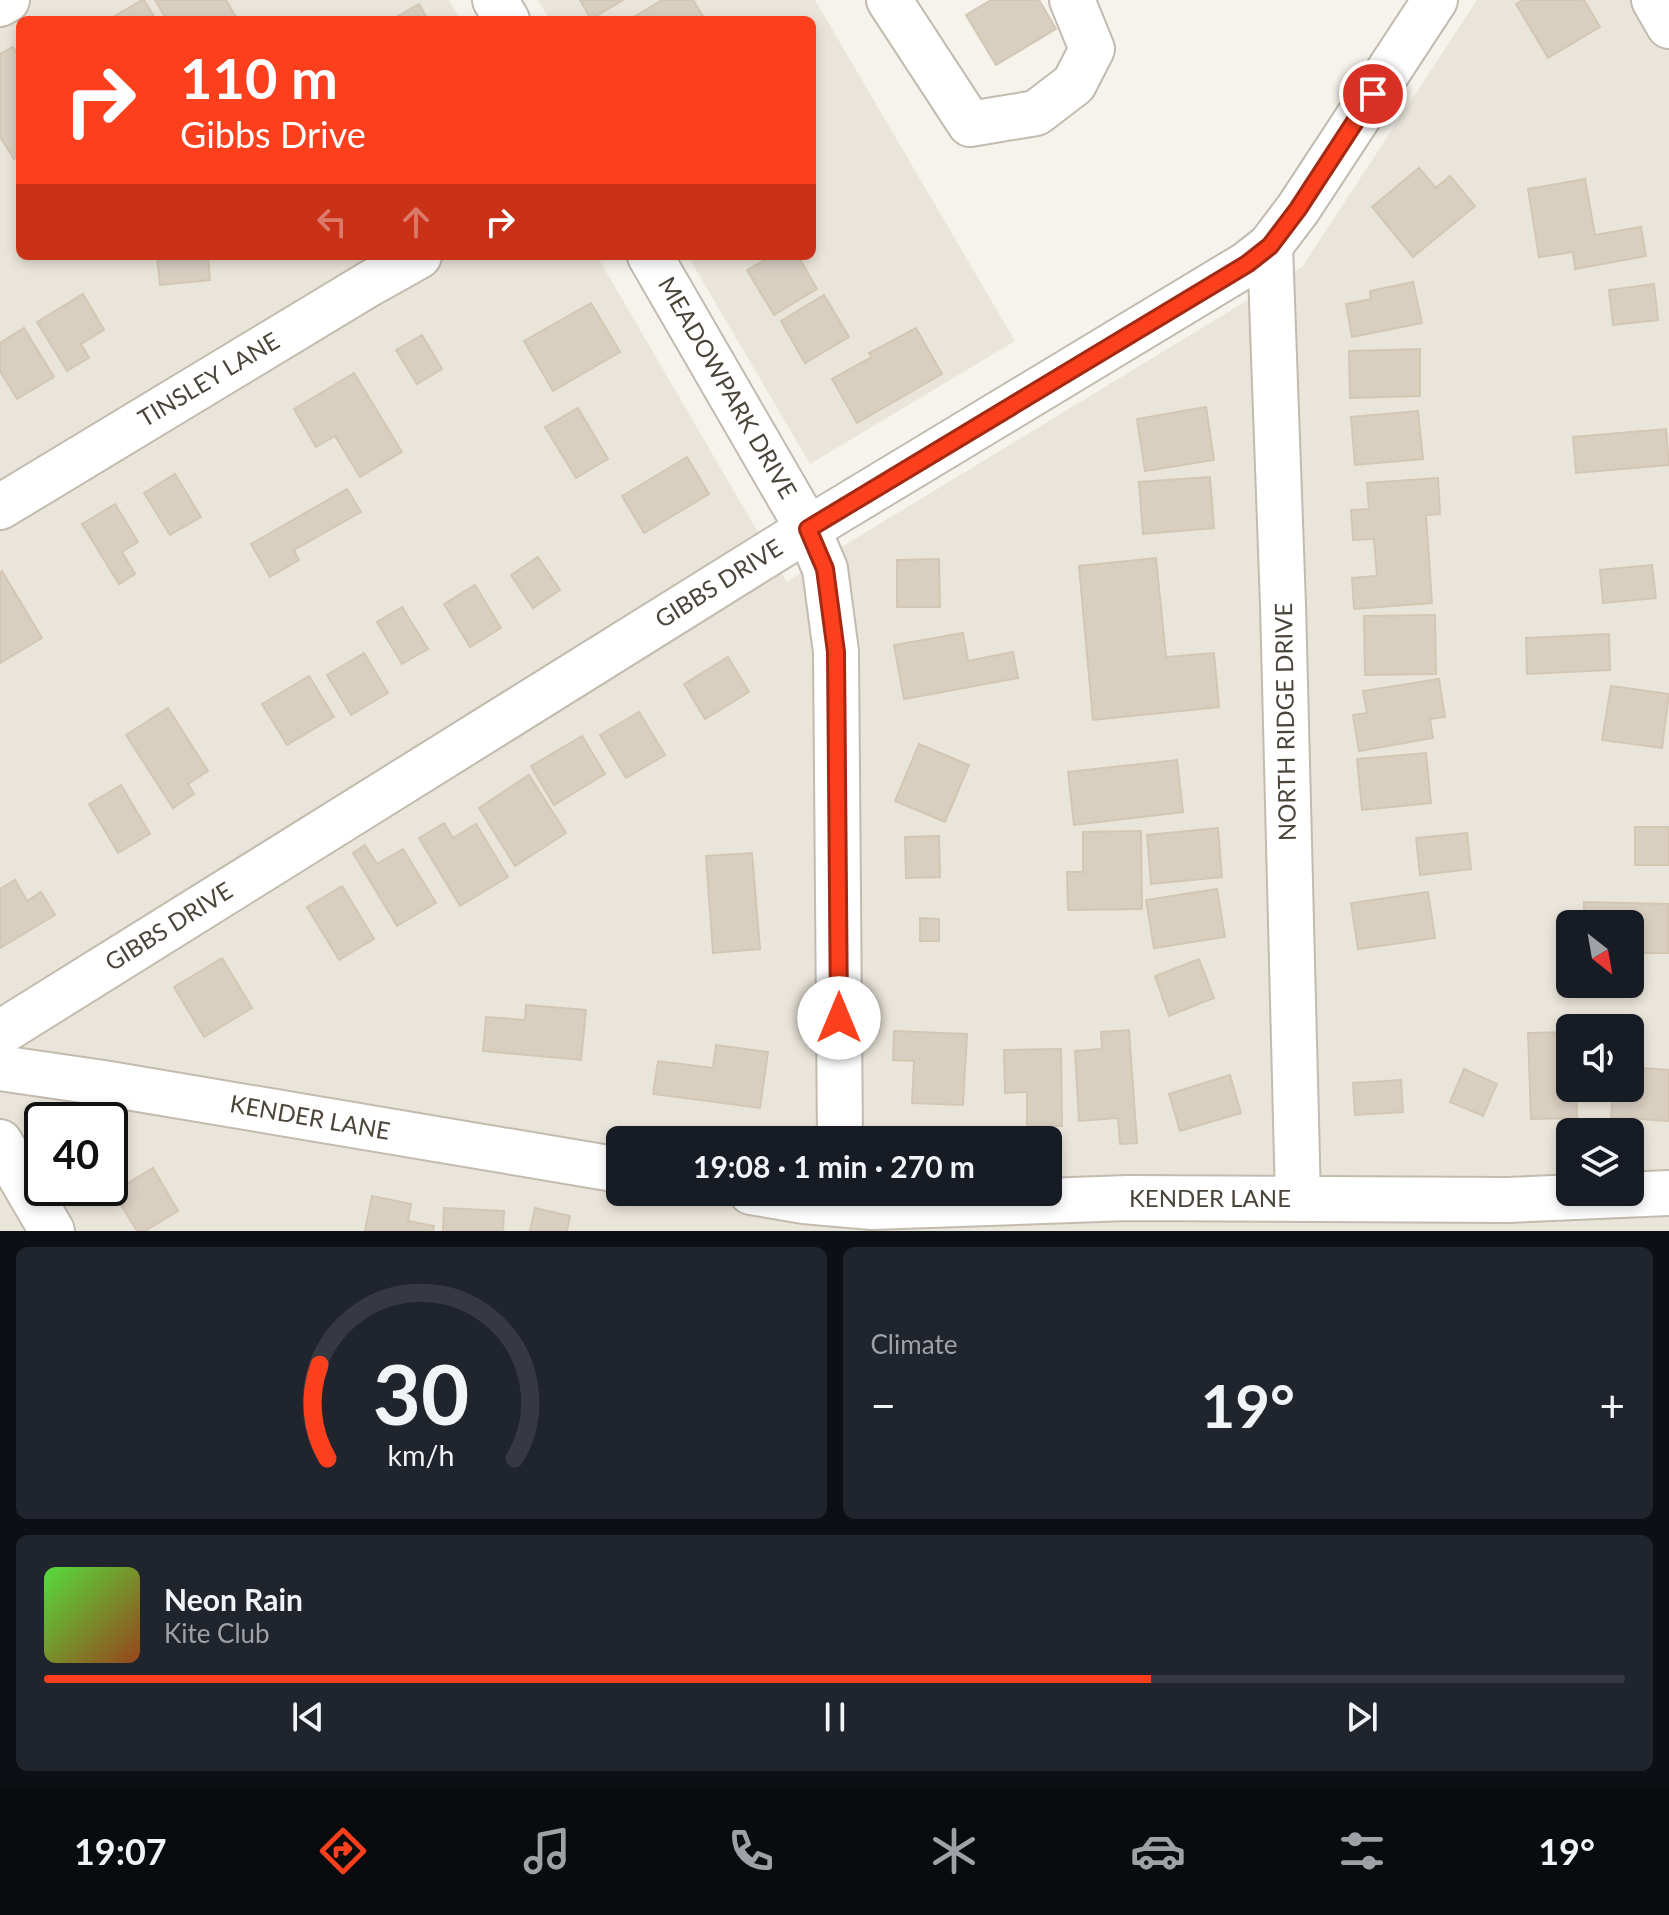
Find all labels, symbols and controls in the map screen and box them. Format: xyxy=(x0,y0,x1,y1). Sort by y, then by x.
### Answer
text: 110 m xyxy=(180,44,338,111)
icon: right xyxy=(48,48,152,152)
pin xyxy=(1339,60,1407,128)
icon: arrive xyxy=(1351,72,1395,116)
text: Gibbs Drive xyxy=(180,112,366,156)
icon: left xyxy=(310,200,354,244)
icon: ahead xyxy=(394,200,438,244)
icon: right xyxy=(478,200,522,244)
street label: MEADOWPARK DRIVE xyxy=(653,271,804,503)
street label: TINSLEY LANE xyxy=(132,325,284,432)
street label: GIBBS DRIVE xyxy=(649,532,787,633)
street label: NORTH RIDGE DRIVE xyxy=(1268,603,1301,841)
street label: GIBBS DRIVE xyxy=(99,875,237,976)
north arrow xyxy=(1556,910,1644,998)
map controls xyxy=(1556,910,1644,1206)
position arrow xyxy=(797,976,881,1060)
button: sound xyxy=(1556,1014,1644,1102)
street label: KENDER LANE xyxy=(228,1088,393,1145)
speed limit sign: 40 xyxy=(24,1102,128,1206)
button: layers xyxy=(1556,1118,1644,1206)
text: 19:08 · 1 min · 270 m xyxy=(693,1148,975,1184)
street label: KENDER LANE xyxy=(1129,1183,1291,1212)
text: Climate xyxy=(871,1328,957,1360)
text: 30 xyxy=(373,1343,470,1443)
text: 19° xyxy=(1200,1369,1295,1441)
text: − xyxy=(871,1379,896,1431)
text: + xyxy=(1599,1379,1625,1431)
text: km/h xyxy=(388,1438,455,1472)
text: Neon Rain xyxy=(164,1581,303,1617)
text: Kite Club xyxy=(164,1617,270,1649)
icon: previous xyxy=(286,1695,330,1739)
icon: pause xyxy=(813,1695,857,1739)
icon: next xyxy=(1340,1695,1384,1739)
icon: directions xyxy=(315,1823,371,1879)
icon: music xyxy=(519,1823,575,1879)
icon: phone xyxy=(723,1823,779,1879)
icon: climate xyxy=(926,1823,982,1879)
icon: car xyxy=(1130,1823,1186,1879)
icon: filters xyxy=(1334,1823,1390,1879)
text: 19:07 xyxy=(74,1829,167,1873)
text: 19° xyxy=(1538,1829,1595,1873)

